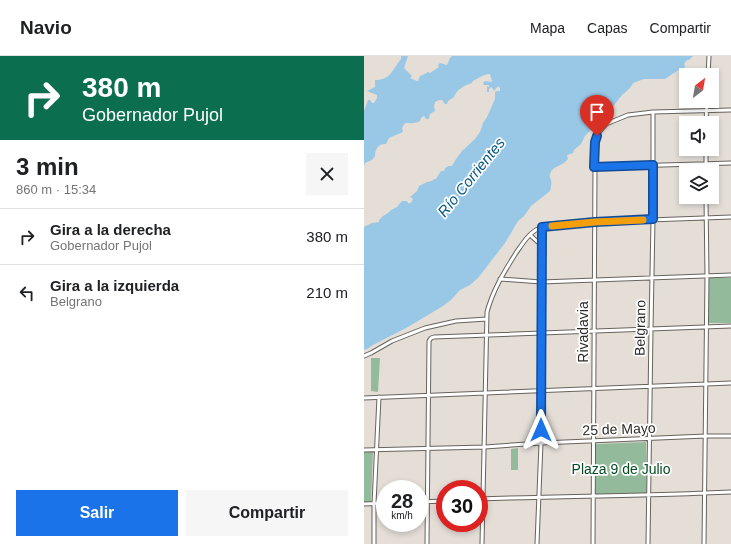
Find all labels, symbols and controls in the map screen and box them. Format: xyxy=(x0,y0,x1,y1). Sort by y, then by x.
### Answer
text: Navio xyxy=(20,17,72,38)
text: Mapa xyxy=(530,20,565,36)
text: Capas xyxy=(587,20,628,36)
text: Compartir xyxy=(650,20,711,36)
north arrow xyxy=(679,68,719,108)
map controls xyxy=(679,68,719,204)
icon: right xyxy=(16,72,68,124)
text: 380 m xyxy=(82,72,161,103)
pin xyxy=(580,95,614,136)
icon: arrive xyxy=(586,101,608,123)
text: Gobernador Pujol xyxy=(82,105,223,125)
button: sound xyxy=(679,116,719,156)
water label: Río Corrientes xyxy=(434,134,508,220)
text: 3 min xyxy=(16,153,79,180)
button: close xyxy=(306,153,348,195)
button: layers xyxy=(679,164,719,204)
text: 860 m · 15:34 xyxy=(16,182,96,197)
text: Gira a la derecha xyxy=(50,221,171,238)
icon: right xyxy=(16,226,38,248)
text: 380 m xyxy=(306,228,348,245)
text: Gobernador Pujol xyxy=(50,238,152,253)
text: Gira a la izquierda xyxy=(50,277,179,294)
icon: left xyxy=(16,282,38,304)
text: 210 m xyxy=(306,284,348,301)
text: Belgrano xyxy=(50,294,102,309)
street label: Belgrano xyxy=(632,300,648,356)
street label: Rivadavia xyxy=(575,301,591,363)
position arrow xyxy=(520,409,562,451)
street label: 25 de Mayo xyxy=(582,420,656,438)
park label: Plaza 9 de Julio xyxy=(572,461,671,477)
speed limit sign: 30 xyxy=(436,480,488,532)
button: Salir xyxy=(16,490,178,536)
button: Compartir xyxy=(186,490,348,536)
text: 28 xyxy=(391,490,413,512)
text: km/h xyxy=(391,510,413,521)

